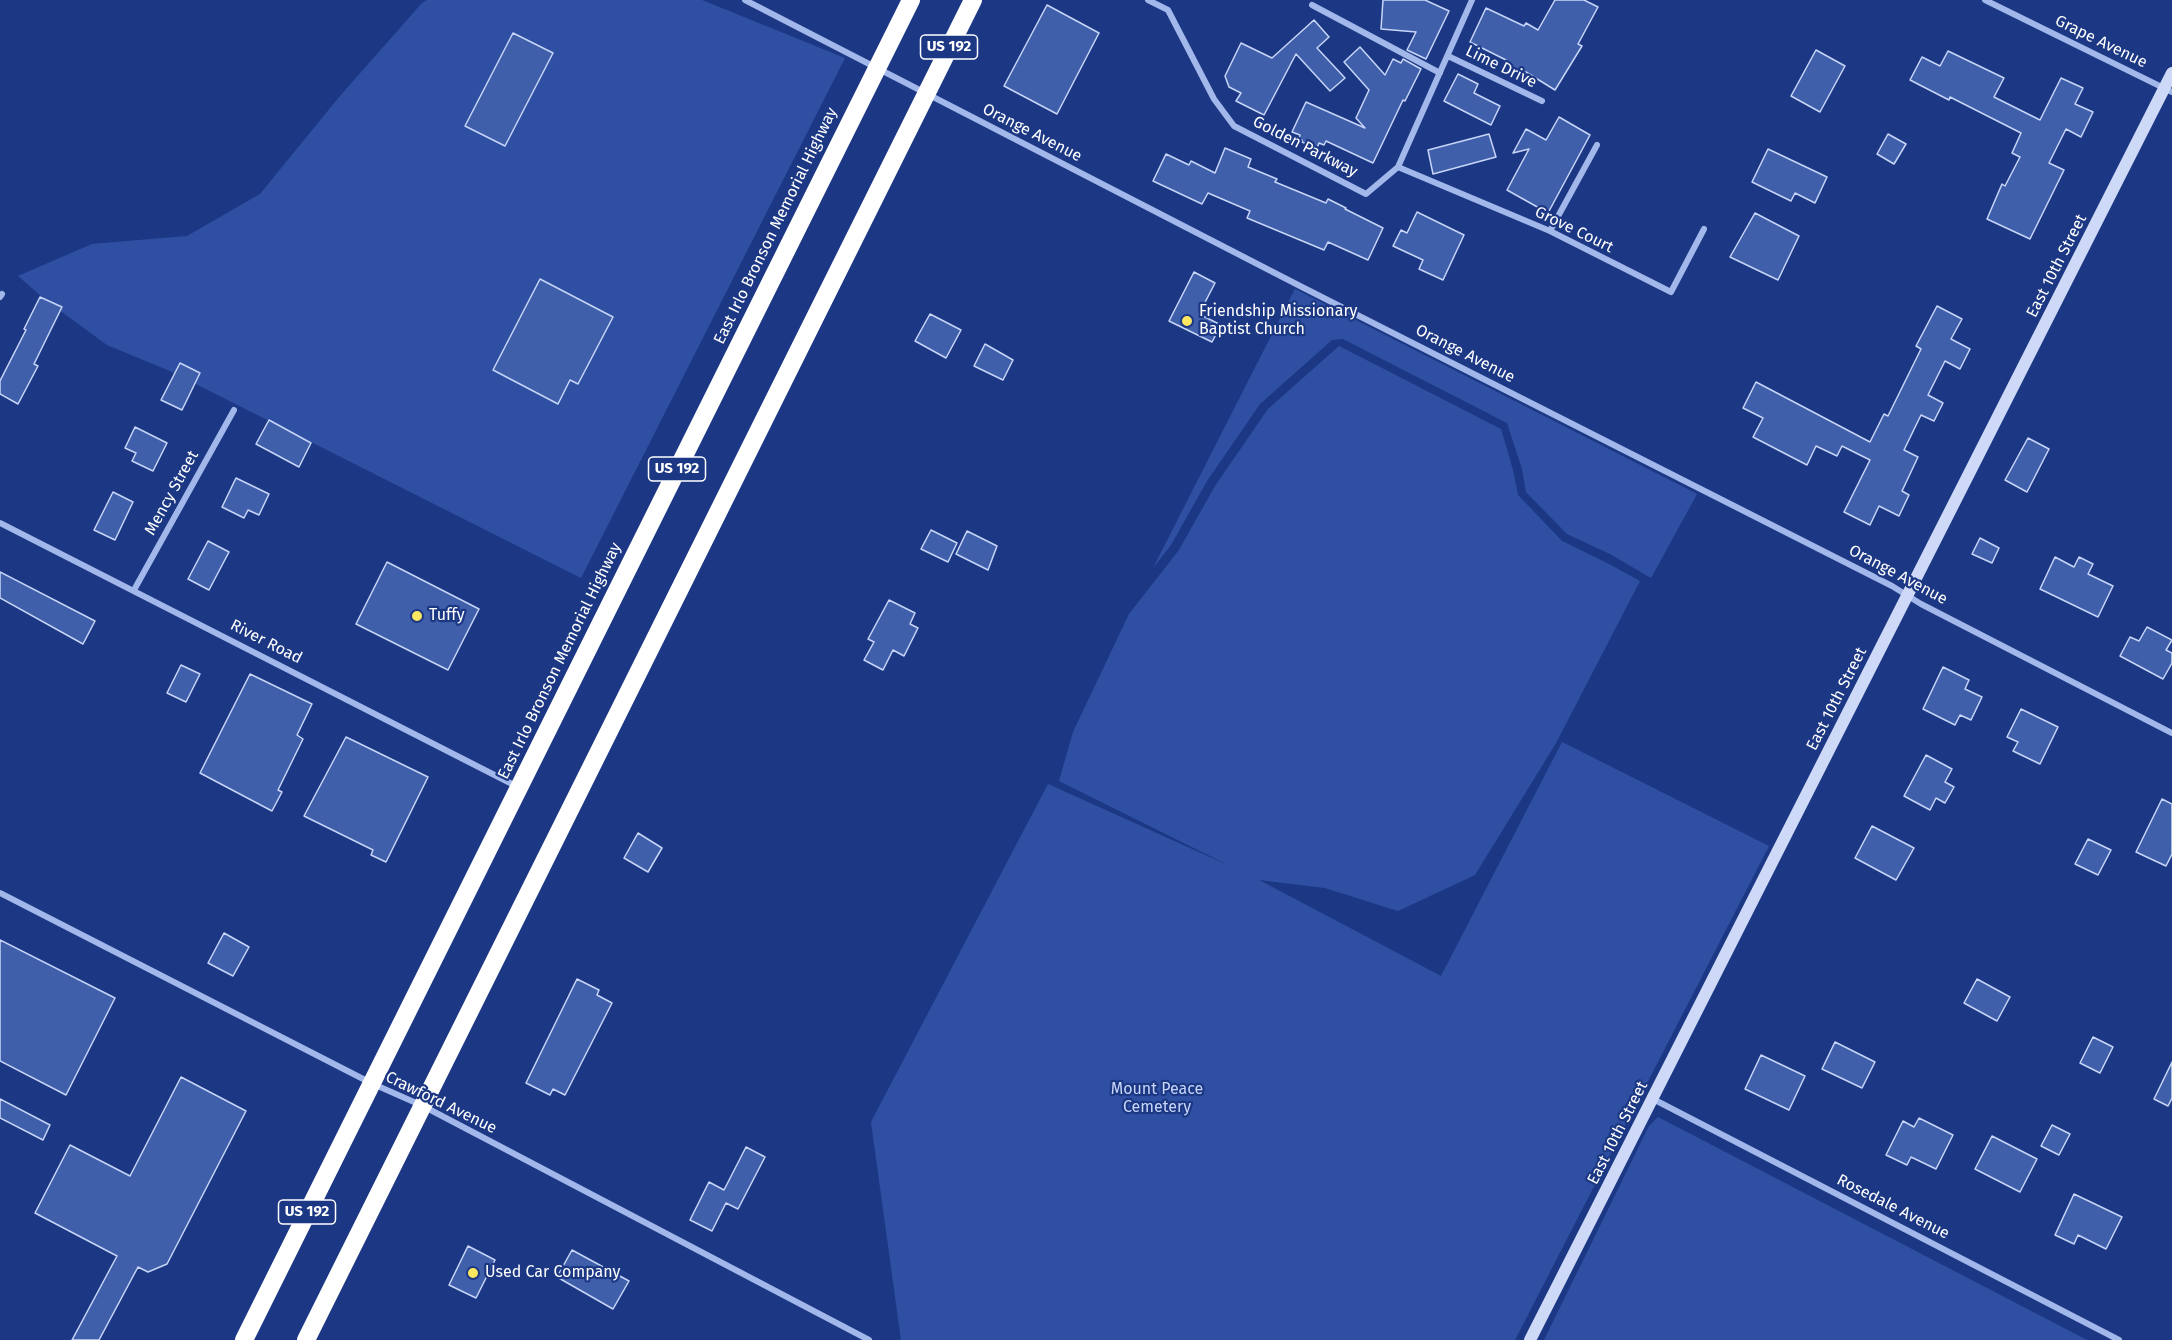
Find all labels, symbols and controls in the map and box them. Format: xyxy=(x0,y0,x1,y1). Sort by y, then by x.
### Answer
street label: Grape Avenue xyxy=(2052,11,2150,73)
road number: US 192 xyxy=(920,35,978,59)
street label: Lime Drive xyxy=(1462,42,1540,92)
street label: Orange Avenue xyxy=(979,100,1085,166)
street label: East Irlo Bronson Memorial Highway xyxy=(710,104,842,348)
street label: Golden Parkway xyxy=(1249,112,1361,182)
street label: Grove Court xyxy=(1532,203,1616,257)
street label: East 10th Street xyxy=(2023,211,2091,321)
place label: Friendship Missionary Baptist Church xyxy=(1199,302,1357,340)
marker: Friendship Missionary Baptist Church xyxy=(1180,314,1194,328)
street label: Orange Avenue xyxy=(1412,321,1518,387)
street label: Mency Street xyxy=(141,447,203,539)
road number: US 192 xyxy=(648,457,706,481)
street label: East Irlo Bronson Memorial Highway xyxy=(494,539,626,783)
street label: Orange Avenue xyxy=(1845,541,1951,609)
place label: Tuffy xyxy=(429,606,465,626)
marker: Tuffy xyxy=(410,609,424,623)
street label: River Road xyxy=(227,616,305,668)
street label: East 10th Street xyxy=(1803,644,1871,754)
street label: Crawford Avenue xyxy=(382,1068,500,1138)
street label: East 10th Street xyxy=(1584,1078,1652,1188)
park label: Mount Peace Cemetery xyxy=(1111,1080,1203,1118)
street label: Rosedale Avenue xyxy=(1834,1170,1952,1244)
road number: US 192 xyxy=(278,1200,336,1224)
place label: Used Car Company xyxy=(485,1263,620,1283)
marker: Used Car Company xyxy=(466,1266,480,1280)

